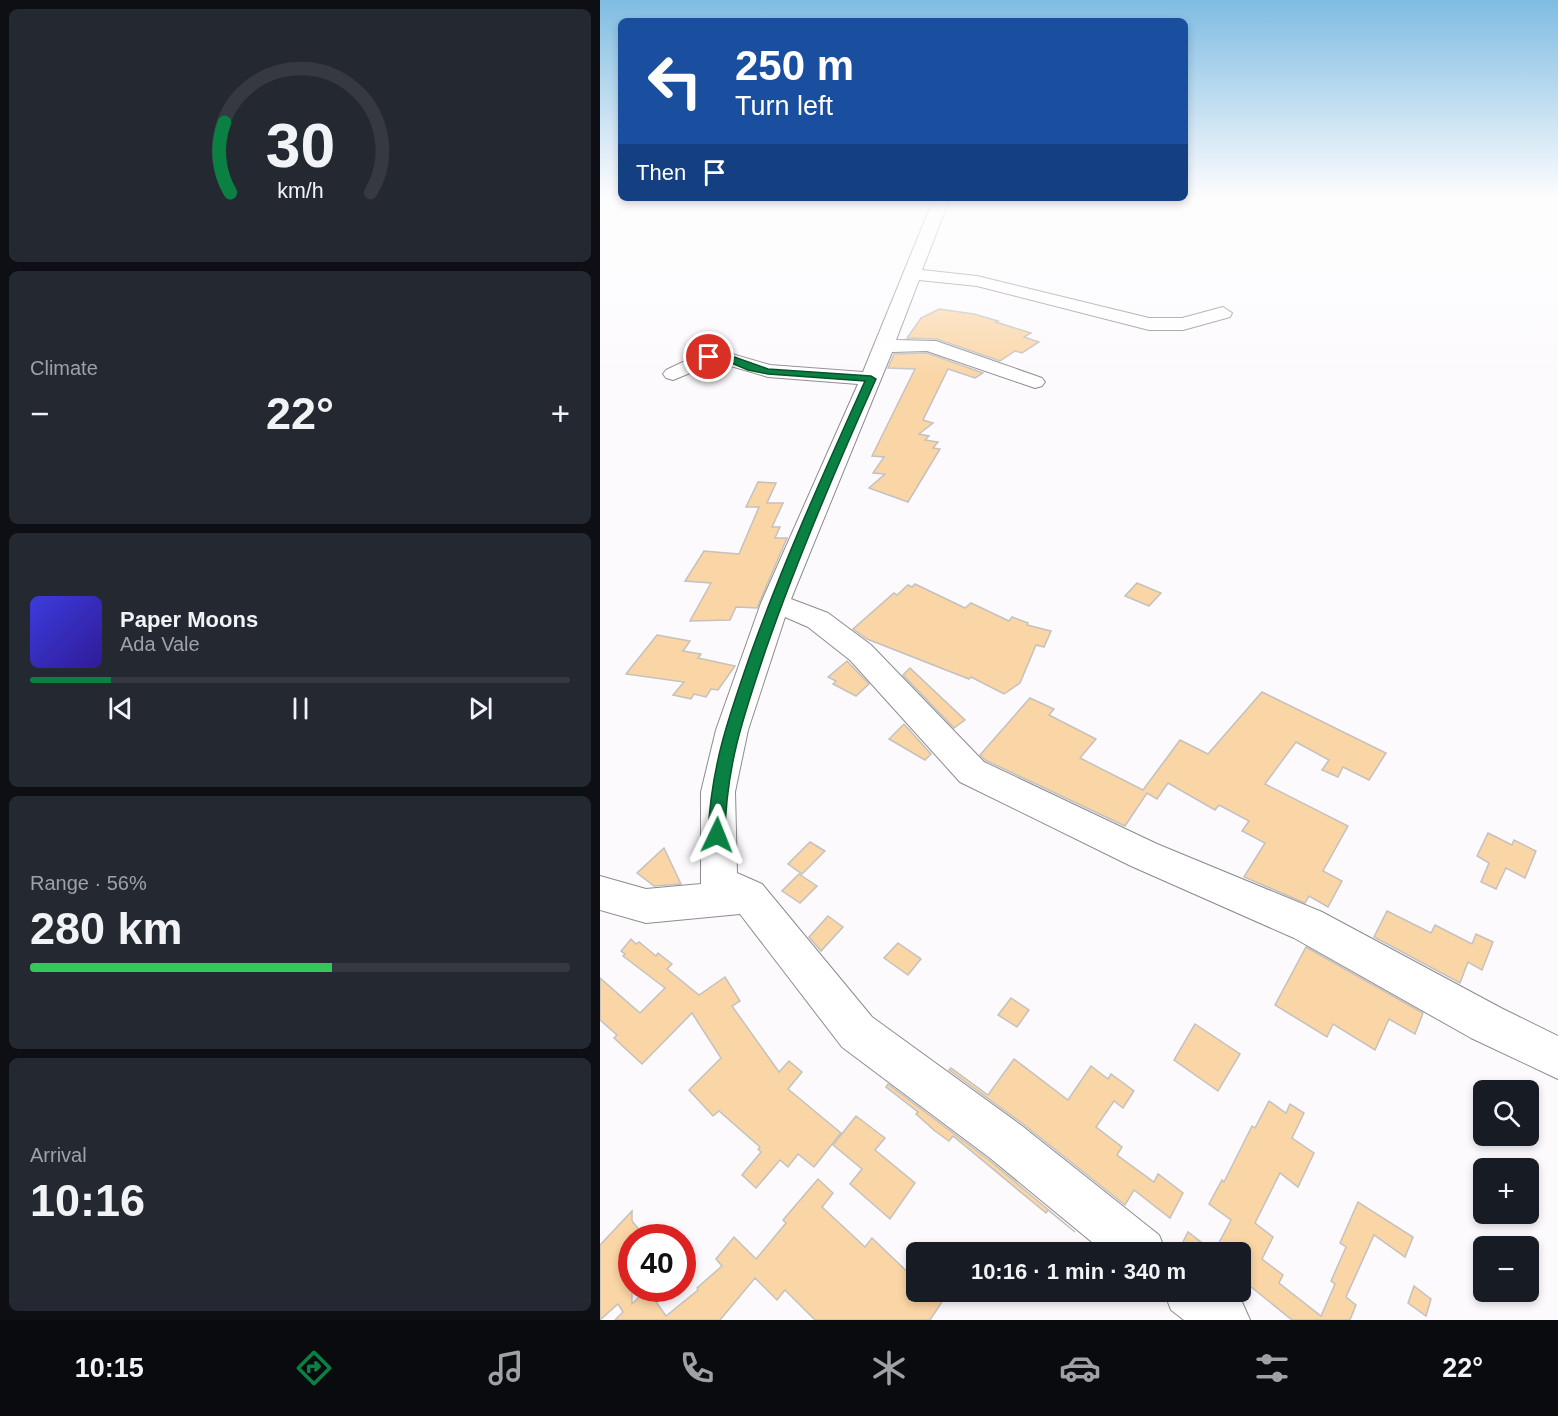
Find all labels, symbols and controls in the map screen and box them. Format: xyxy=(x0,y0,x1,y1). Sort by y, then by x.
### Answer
icon: left xyxy=(636,42,714,120)
text: 250 m xyxy=(735,42,854,89)
text: Turn left xyxy=(735,91,833,121)
text: 30 xyxy=(265,111,335,180)
icon: arrive xyxy=(698,156,731,189)
text: Then xyxy=(636,160,686,185)
text: km/h xyxy=(277,179,323,203)
pin xyxy=(683,331,734,382)
icon: arrive xyxy=(692,340,725,373)
text: Climate xyxy=(30,357,98,379)
text: 22° xyxy=(266,388,334,439)
text: − xyxy=(30,395,49,432)
text: + xyxy=(551,395,570,432)
text: Paper Moons xyxy=(120,607,258,632)
text: Ada Vale xyxy=(120,633,200,655)
icon: previous xyxy=(104,692,137,725)
icon: pause xyxy=(284,692,317,725)
icon: next xyxy=(464,692,497,725)
position arrow xyxy=(685,803,749,867)
text: Range · 56% xyxy=(30,872,147,894)
text: 280 km xyxy=(30,903,183,954)
map controls xyxy=(1473,1080,1539,1302)
button: search xyxy=(1473,1080,1539,1146)
text: Arrival xyxy=(30,1144,87,1166)
button: + xyxy=(1473,1158,1539,1224)
text: 10:16 xyxy=(30,1175,145,1226)
speed limit sign: 40 xyxy=(618,1224,696,1302)
button: − xyxy=(1473,1236,1539,1302)
text: 10:16 · 1 min · 340 m xyxy=(971,1259,1186,1284)
icon: directions xyxy=(293,1347,335,1389)
icon: music xyxy=(485,1347,527,1389)
icon: phone xyxy=(676,1347,718,1389)
icon: climate xyxy=(868,1347,910,1389)
icon: car xyxy=(1059,1347,1101,1389)
icon: filters xyxy=(1251,1347,1293,1389)
text: 10:15 xyxy=(75,1353,144,1383)
text: 22° xyxy=(1442,1353,1483,1383)

